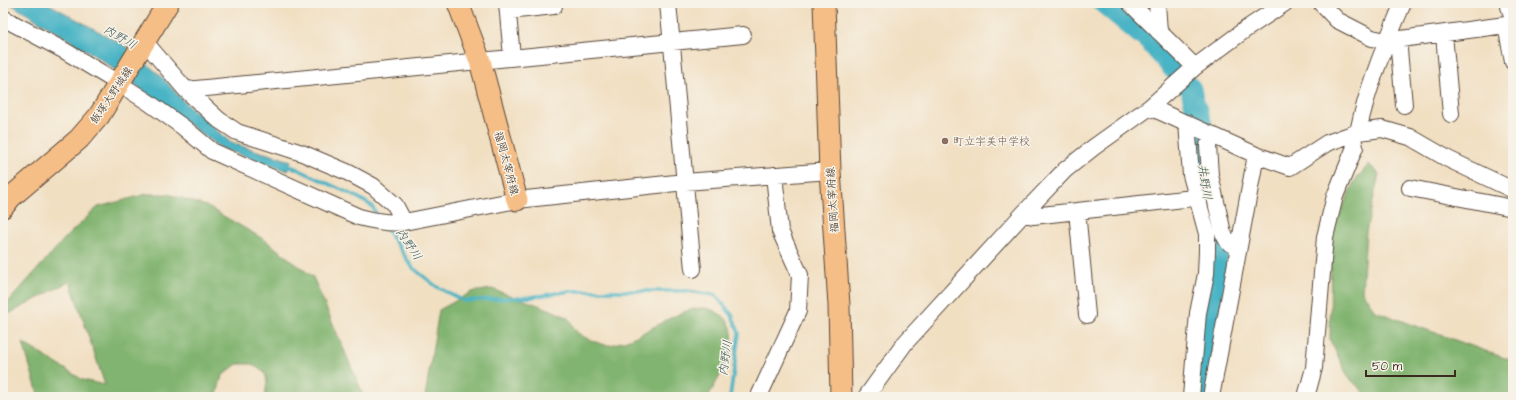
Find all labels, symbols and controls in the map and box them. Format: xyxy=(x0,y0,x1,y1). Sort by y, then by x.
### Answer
water label: 内野川 xyxy=(100,21,140,54)
street label: 飯塚大野城線 xyxy=(87,64,136,127)
street label: 福岡太宰府線 xyxy=(491,129,522,197)
place label: 町立宇美中学校 xyxy=(953,134,1030,149)
marker: 町立宇美中学校 xyxy=(940,136,950,146)
water label: 井野川 xyxy=(1193,163,1216,201)
street label: 福岡太宰府線 xyxy=(823,167,842,233)
water label: 内野川 xyxy=(391,225,426,264)
water label: 内野川 xyxy=(715,339,736,377)
scale bar xyxy=(1366,352,1455,378)
text: 50 m xyxy=(1372,358,1403,375)

